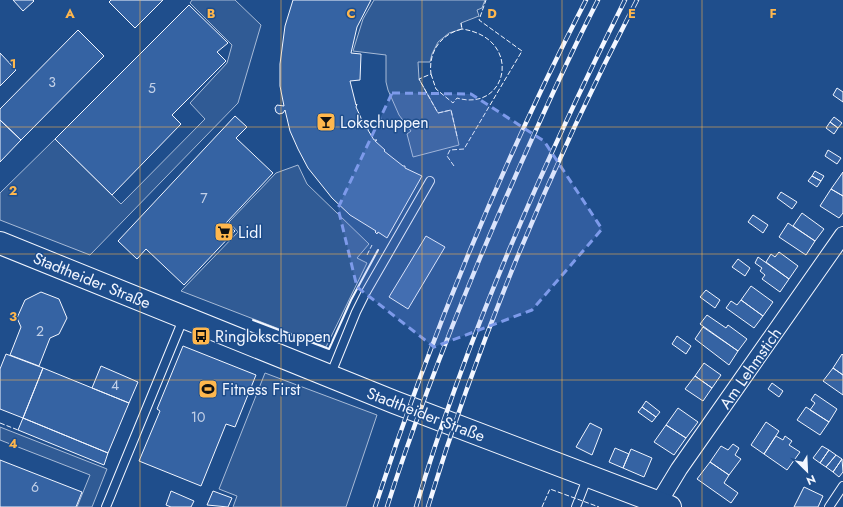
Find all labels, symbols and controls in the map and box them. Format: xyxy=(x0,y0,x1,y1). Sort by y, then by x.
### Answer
text: A xyxy=(64,4,75,23)
text: B xyxy=(207,4,216,23)
text: C xyxy=(346,4,356,23)
text: D xyxy=(487,4,497,23)
text: E xyxy=(628,4,636,23)
text: F xyxy=(769,4,777,23)
text: 1 xyxy=(10,54,16,73)
house number: 3 xyxy=(48,72,56,92)
house number: 5 xyxy=(148,78,156,98)
bar icon: Lokschuppen xyxy=(315,111,337,133)
place label: Lokschuppen xyxy=(340,111,429,134)
text: 2 xyxy=(9,181,17,200)
house number: 7 xyxy=(200,188,208,208)
supermarket icon: Lidl xyxy=(213,221,235,243)
place label: Lidl xyxy=(238,221,262,244)
street label: Stadtheider Straße xyxy=(30,246,154,315)
text: 3 xyxy=(9,307,17,326)
house number: 2 xyxy=(36,321,44,341)
street label: Am Lehmstich xyxy=(714,323,787,414)
bus stop icon: Ringlokschuppen xyxy=(190,325,212,347)
place label: Ringlokschuppen xyxy=(215,325,331,348)
house number: 4 xyxy=(111,375,119,395)
sports icon: Fitness First xyxy=(197,378,219,400)
place label: Fitness First xyxy=(222,378,300,401)
street label: Stadtheider Straße xyxy=(363,381,488,448)
house number: 10 xyxy=(191,407,205,427)
text: 4 xyxy=(8,434,18,453)
north arrow xyxy=(787,451,827,491)
text: N xyxy=(804,471,818,489)
house number: 6 xyxy=(31,477,39,497)

